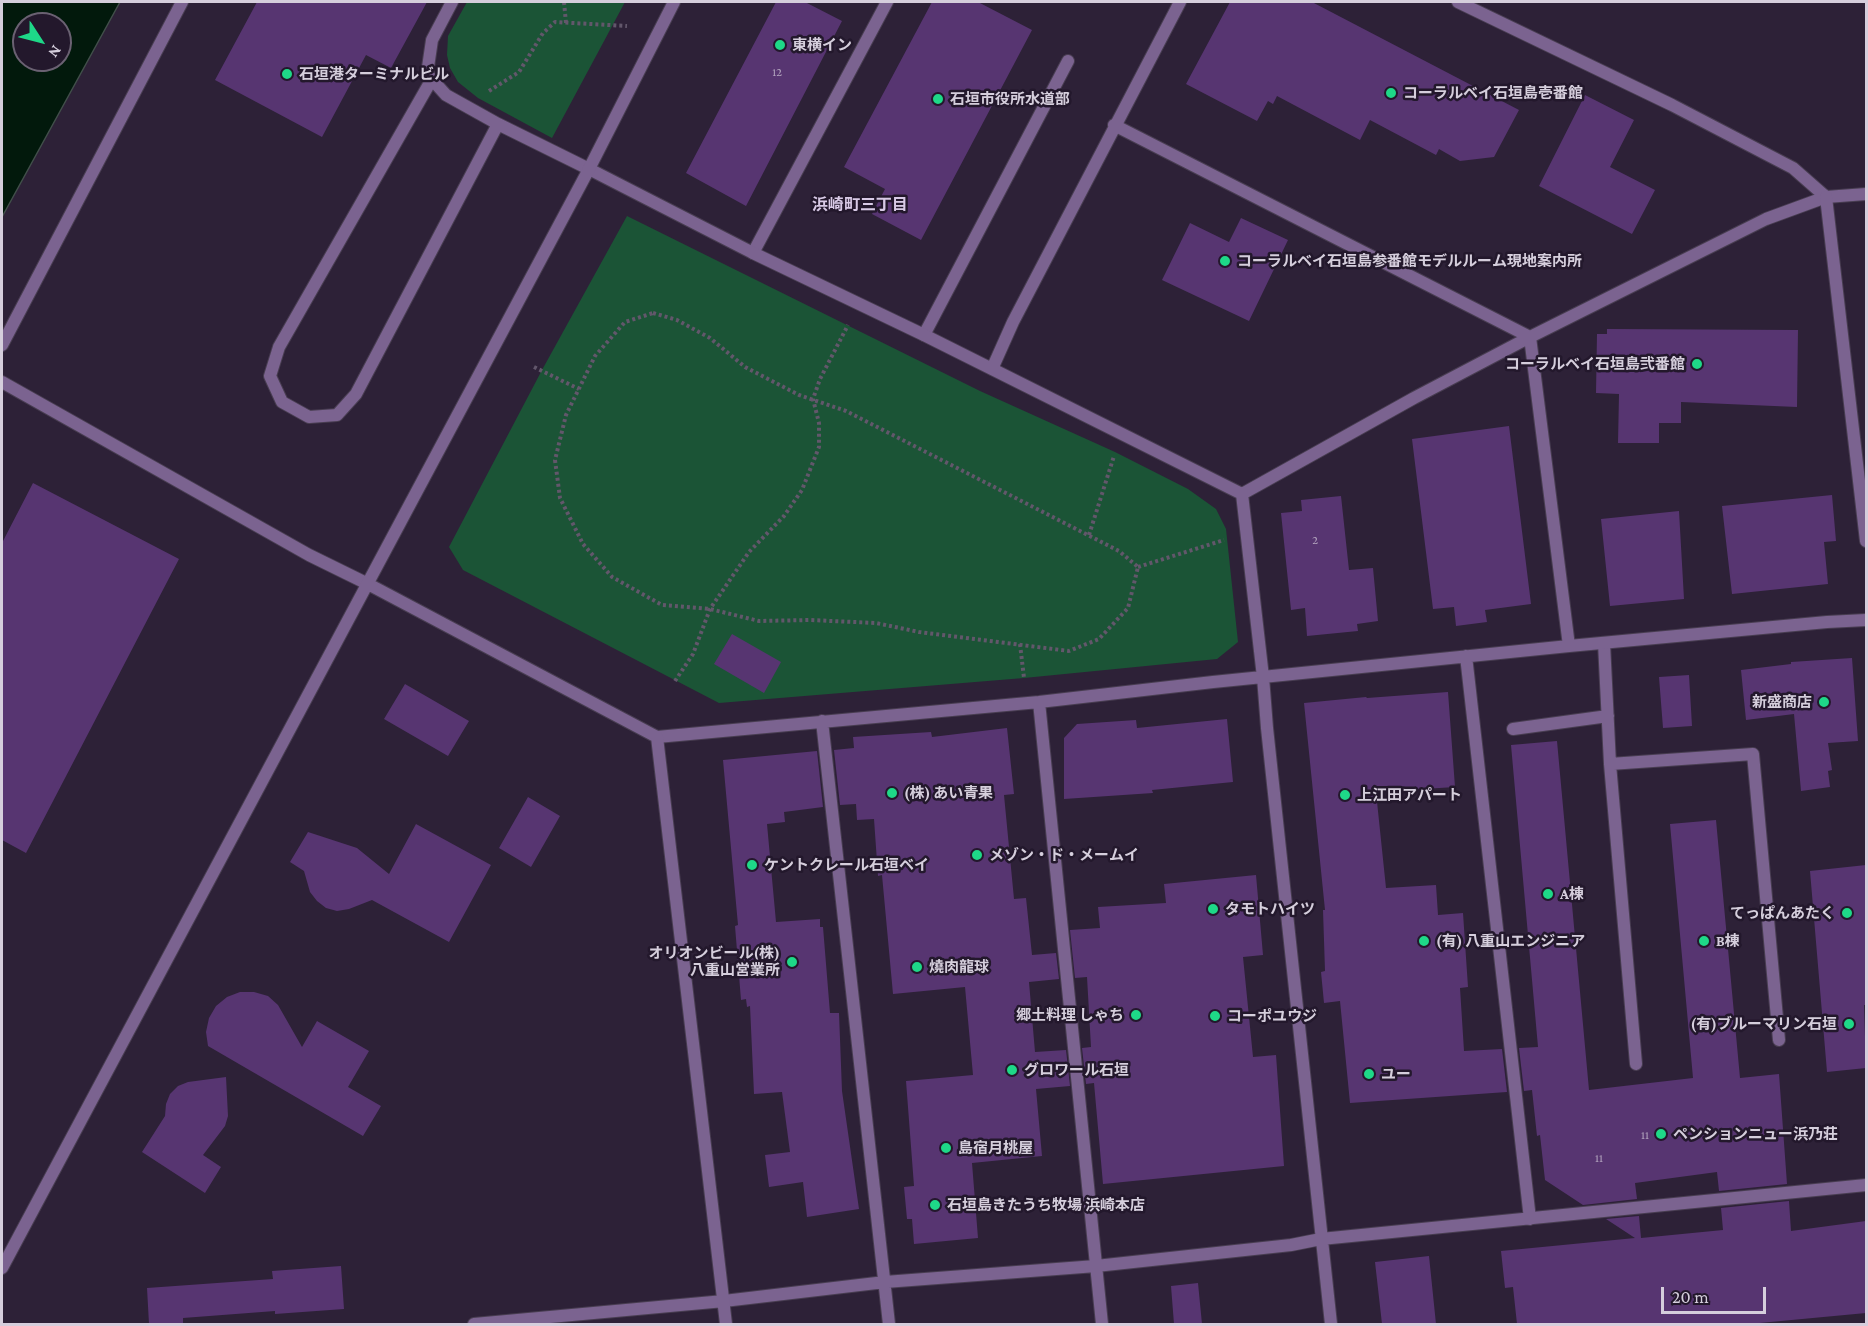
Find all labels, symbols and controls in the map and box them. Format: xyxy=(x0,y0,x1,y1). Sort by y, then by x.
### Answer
north arrow xyxy=(12,12,72,72)
place label: 東横イン xyxy=(792,36,852,54)
marker: 東横イン xyxy=(773,38,787,52)
text: N xyxy=(45,42,65,61)
place label: 石垣港ターミナルビル xyxy=(299,65,449,83)
house number: 12 xyxy=(772,65,782,79)
marker: 石垣港ターミナルビル xyxy=(280,67,294,81)
place label: コーラルベイ石垣島壱番館 xyxy=(1403,84,1583,102)
marker: コーラルベイ石垣島壱番館 xyxy=(1384,86,1398,100)
place label: 石垣市役所水道部 xyxy=(950,90,1070,108)
marker: 石垣市役所水道部 xyxy=(931,92,945,106)
district label: 浜崎町三丁目 xyxy=(812,195,908,215)
place label: コーラルベイ石垣島参番館モデルルーム現地案内所 xyxy=(1237,252,1582,270)
marker: コーラルベイ石垣島参番館モデルルーム現地案内所 xyxy=(1218,254,1232,268)
place label: コーラルベイ石垣島弐番館 xyxy=(1505,355,1685,373)
marker: コーラルベイ石垣島弐番館 xyxy=(1690,357,1704,371)
house number: 2 xyxy=(1312,533,1318,547)
place label: 新盛商店 xyxy=(1752,693,1812,711)
marker: 新盛商店 xyxy=(1817,695,1831,709)
place label: (株) あい青果 xyxy=(904,784,993,802)
marker: (株) あい青果 xyxy=(885,786,899,800)
place label: 上江田アパート xyxy=(1357,786,1462,804)
marker: 上江田アパート xyxy=(1338,788,1352,802)
place label: メゾン・ド・メームイ xyxy=(989,846,1139,864)
marker: メゾン・ド・メームイ xyxy=(970,848,984,862)
place label: ケントクレール石垣ベイ xyxy=(764,856,929,874)
marker: ケントクレール石垣ベイ xyxy=(745,858,759,872)
place label: A棟 xyxy=(1560,885,1584,903)
marker: A棟 xyxy=(1541,887,1555,901)
place label: タモトハイツ xyxy=(1225,900,1315,918)
marker: タモトハイツ xyxy=(1206,902,1220,916)
place label: てっぱんあたく xyxy=(1730,904,1835,922)
marker: てっぱんあたく xyxy=(1840,906,1854,920)
place label: (有) 八重山エンジニア xyxy=(1436,932,1585,950)
place label: B棟 xyxy=(1716,932,1740,950)
marker: (有) 八重山エンジニア xyxy=(1417,934,1431,948)
marker: B棟 xyxy=(1697,934,1711,948)
place label: オリオンビール(株) 八重山営業所 xyxy=(649,944,780,979)
marker: オリオンビール(株) 八重山営業所 xyxy=(785,955,799,969)
place label: 燒肉龍球 xyxy=(929,958,989,976)
marker: 燒肉龍球 xyxy=(910,960,924,974)
place label: 郷土料理 しゃち xyxy=(1016,1006,1124,1024)
place label: コーポユウジ xyxy=(1227,1007,1317,1025)
marker: 郷土料理 しゃち xyxy=(1129,1008,1143,1022)
marker: コーポユウジ xyxy=(1208,1009,1222,1023)
place label: (有)ブルーマリン石垣 xyxy=(1691,1015,1837,1033)
marker: (有)ブルーマリン石垣 xyxy=(1842,1017,1856,1031)
place label: グロワール石垣 xyxy=(1024,1061,1129,1079)
marker: グロワール石垣 xyxy=(1005,1063,1019,1077)
place label: ユー xyxy=(1381,1065,1411,1083)
marker: ユー xyxy=(1362,1067,1376,1081)
place label: ペンションニュー浜乃荘 xyxy=(1673,1125,1838,1143)
marker: ペンションニュー浜乃荘 xyxy=(1654,1127,1668,1141)
house number: 11 xyxy=(1641,1128,1649,1142)
place label: 島宿月桃屋 xyxy=(958,1139,1033,1157)
marker: 島宿月桃屋 xyxy=(939,1141,953,1155)
house number: 11 xyxy=(1595,1151,1603,1165)
place label: 石垣島きたうち牧場 浜崎本店 xyxy=(947,1196,1145,1214)
marker: 石垣島きたうち牧場 浜崎本店 xyxy=(928,1198,942,1212)
scale bar xyxy=(1664,1275,1769,1313)
text: 20 m xyxy=(1672,1287,1709,1307)

